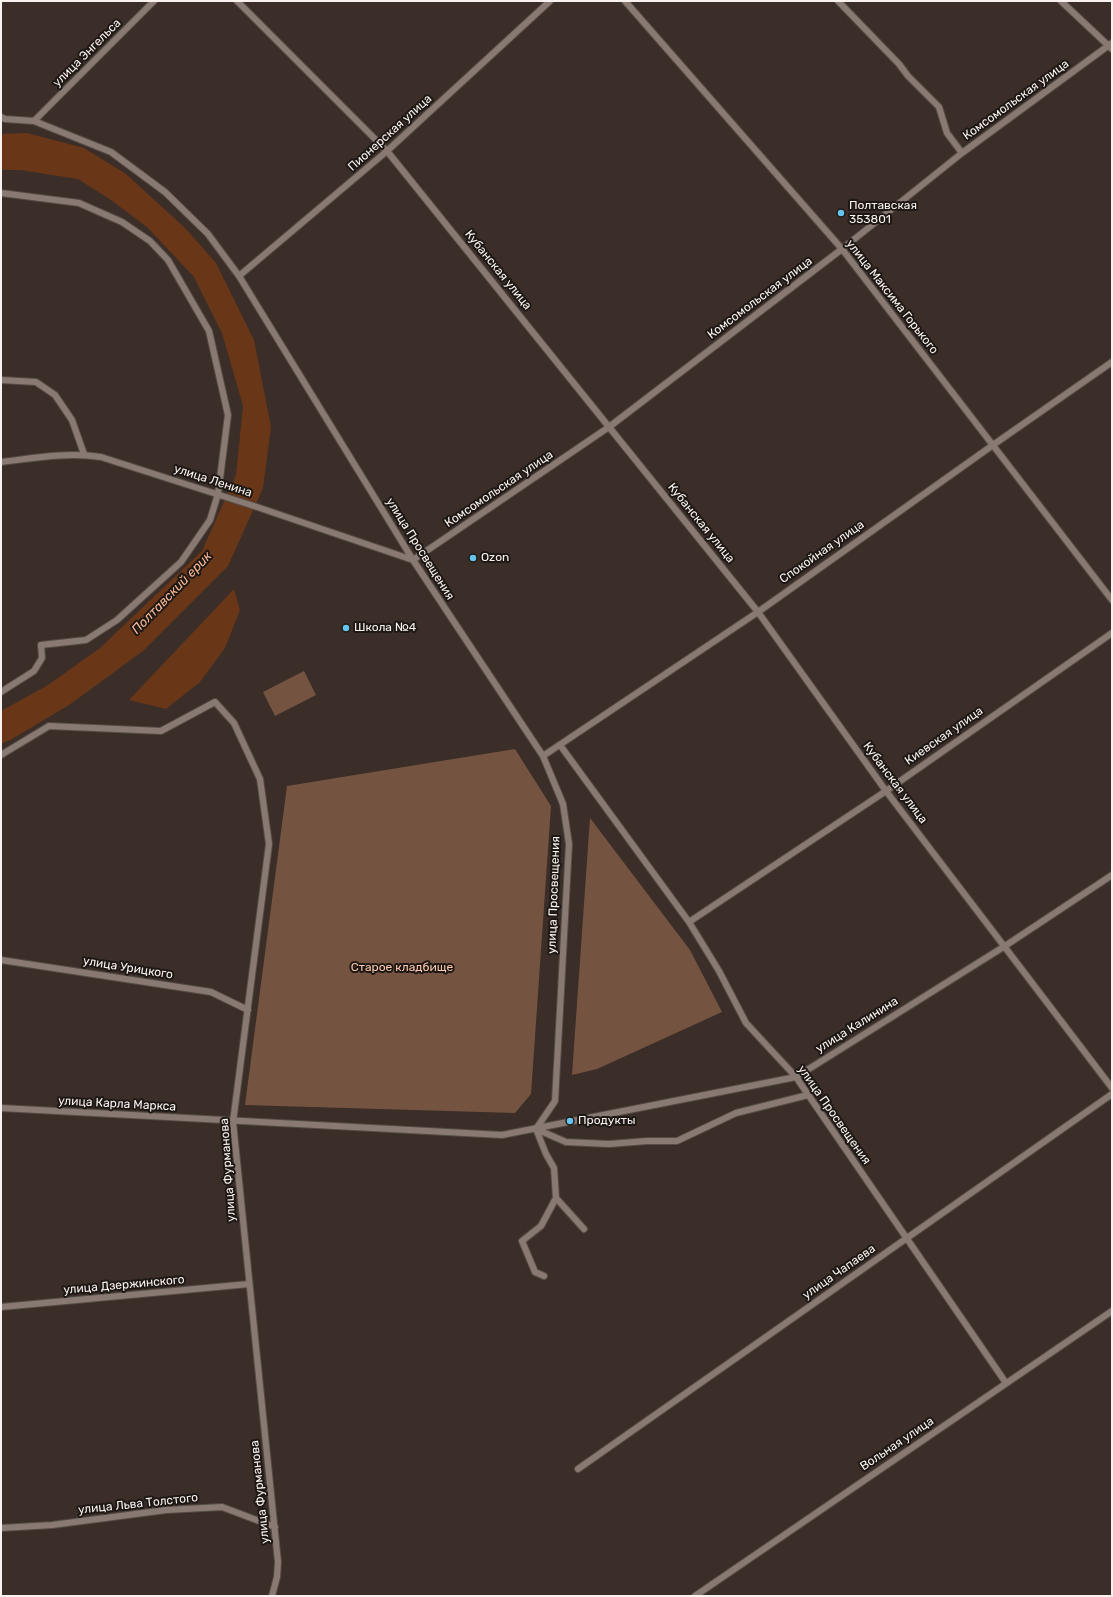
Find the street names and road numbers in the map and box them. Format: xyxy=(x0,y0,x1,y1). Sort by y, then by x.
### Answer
street label: улица Энгельса xyxy=(50,16,124,90)
street label: Комсомольская улица xyxy=(960,57,1072,143)
street label: Пионерская улица xyxy=(345,92,435,174)
street label: Кубанская улица xyxy=(461,227,535,313)
street label: улица Максима Горького xyxy=(843,237,941,357)
street label: Комсомольская улица xyxy=(705,254,815,342)
street label: Комсомольская улица xyxy=(442,447,556,531)
street label: улица Ленина xyxy=(172,462,254,500)
street label: Кубанская улица xyxy=(664,480,738,566)
street label: улица Просвещения xyxy=(383,495,457,603)
street label: Спокойная улица xyxy=(777,517,867,587)
street label: Киевская улица xyxy=(902,704,986,768)
street label: Кубанская улица xyxy=(860,739,930,827)
street label: улица Просвещения xyxy=(545,836,563,954)
street label: улица Урицкого xyxy=(82,954,174,982)
street label: улица Калинина xyxy=(813,994,901,1056)
street label: улица Просвещения xyxy=(794,1063,874,1167)
street label: улица Карла Маркса xyxy=(58,1094,176,1114)
street label: улица Фурманова xyxy=(217,1118,239,1222)
street label: улица Чапаева xyxy=(800,1242,878,1302)
street label: улица Дзержинского xyxy=(63,1273,185,1297)
street label: Вольная улица xyxy=(857,1414,937,1474)
street label: улица Фурманова xyxy=(247,1440,273,1544)
street label: улица Льва Толстого xyxy=(77,1491,199,1517)

